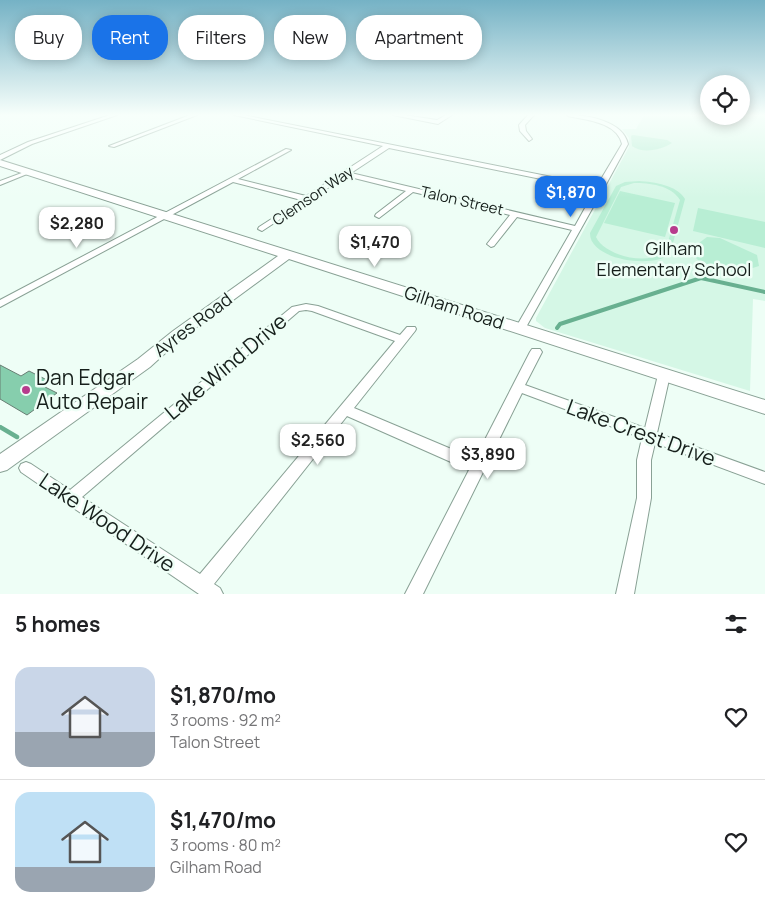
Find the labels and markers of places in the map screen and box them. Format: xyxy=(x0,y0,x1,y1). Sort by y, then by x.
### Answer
pin: $1,870 xyxy=(530,176,612,218)
pin: $2,280 xyxy=(36,206,118,249)
marker: Gilham Elementary School xyxy=(668,224,680,236)
pin: $1,470 xyxy=(334,226,416,268)
place label: Gilham Elementary School xyxy=(597,236,751,281)
place label: Dan Edgar Auto Repair xyxy=(36,363,149,415)
marker: Dan Edgar Auto Repair xyxy=(20,384,32,396)
pin: $2,560 xyxy=(277,424,359,466)
pin: $3,890 xyxy=(447,438,529,480)

